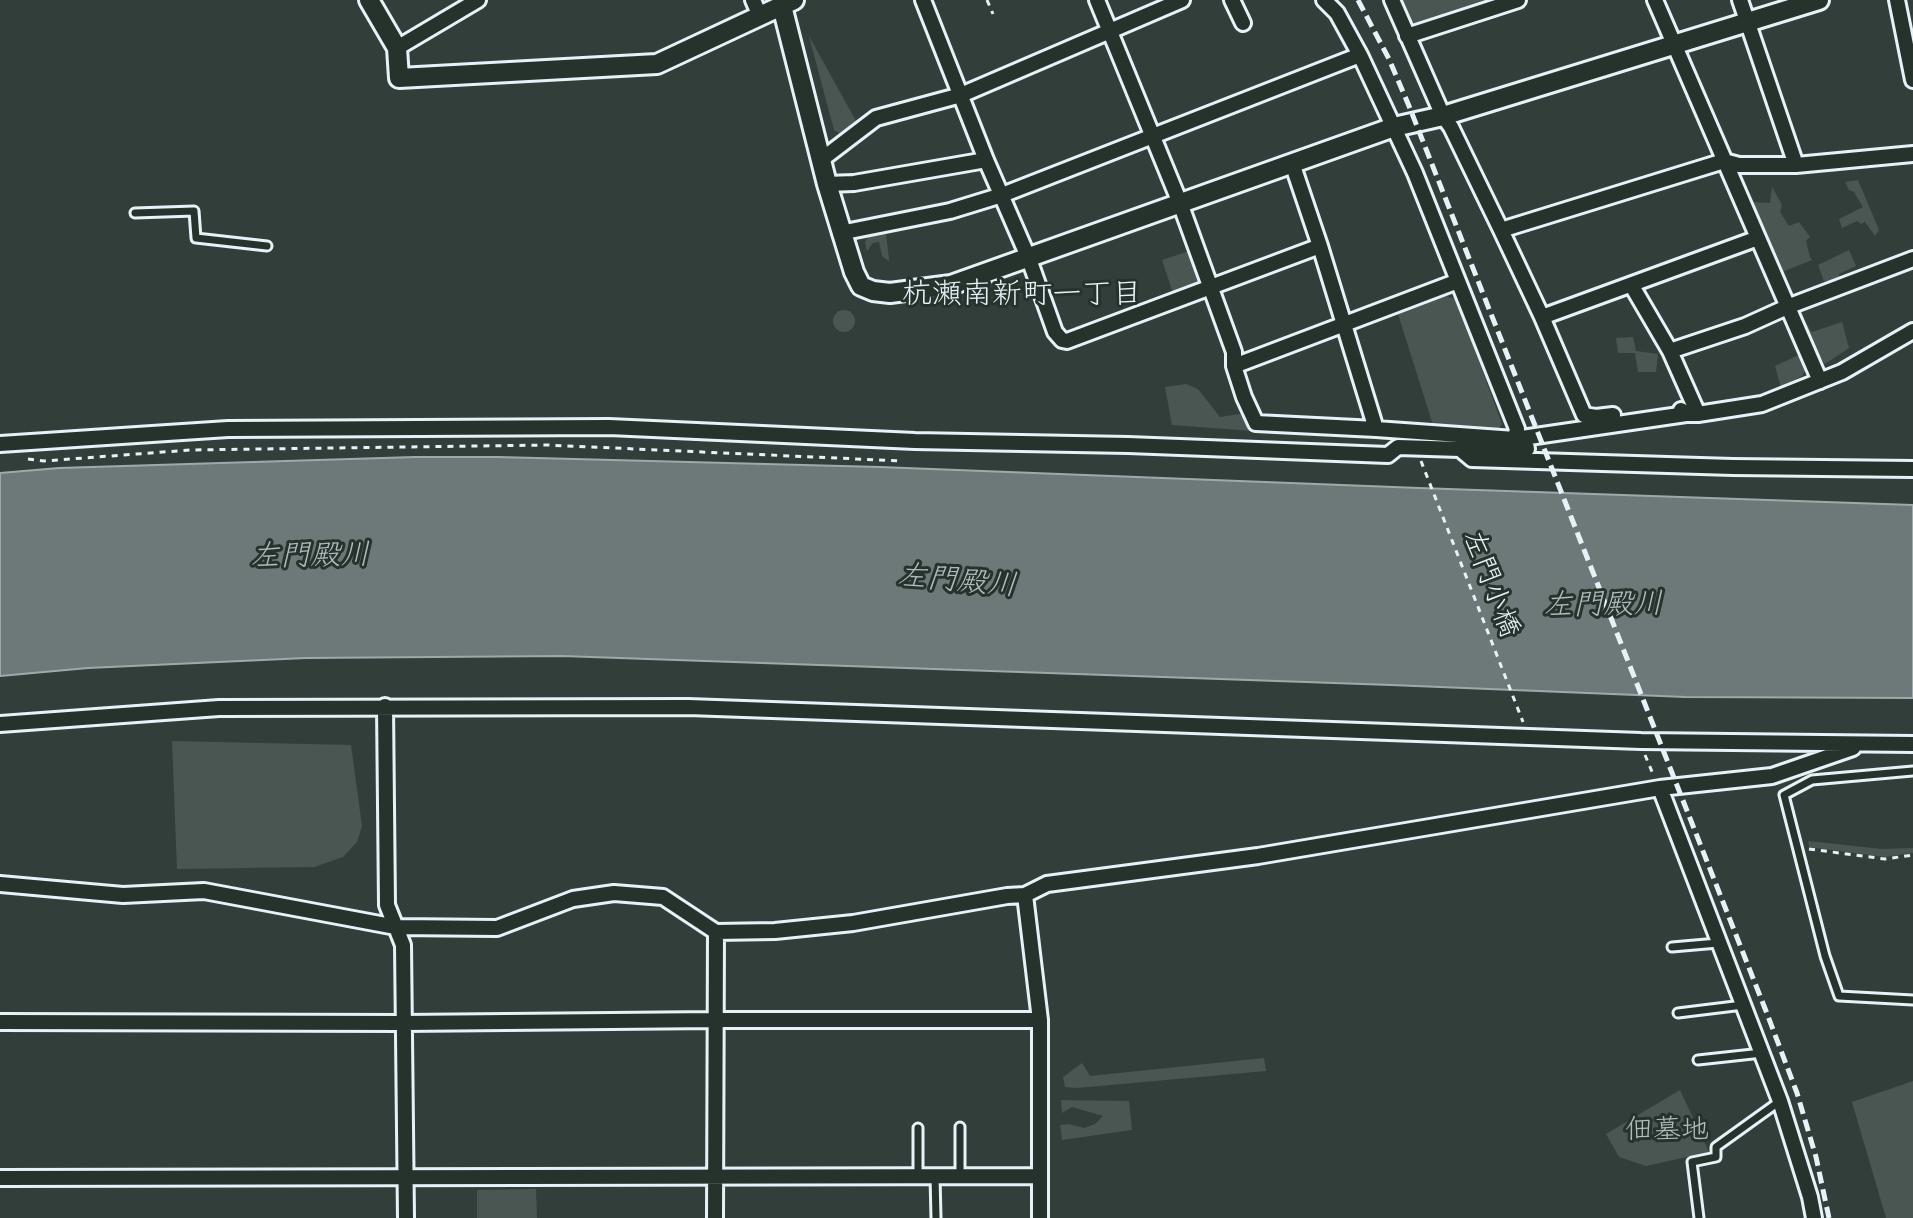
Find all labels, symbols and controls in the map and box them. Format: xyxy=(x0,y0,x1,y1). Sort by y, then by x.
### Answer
district label: 杭瀬南新町一丁目 xyxy=(902,277,1142,313)
street label: 左門小橋 xyxy=(1454,526,1526,642)
water label: 左門殿川 xyxy=(250,538,370,576)
water label: 左門殿川 xyxy=(896,559,1018,605)
water label: 左門殿川 xyxy=(1543,587,1663,625)
park label: 佃墓地 xyxy=(1625,1114,1709,1148)

